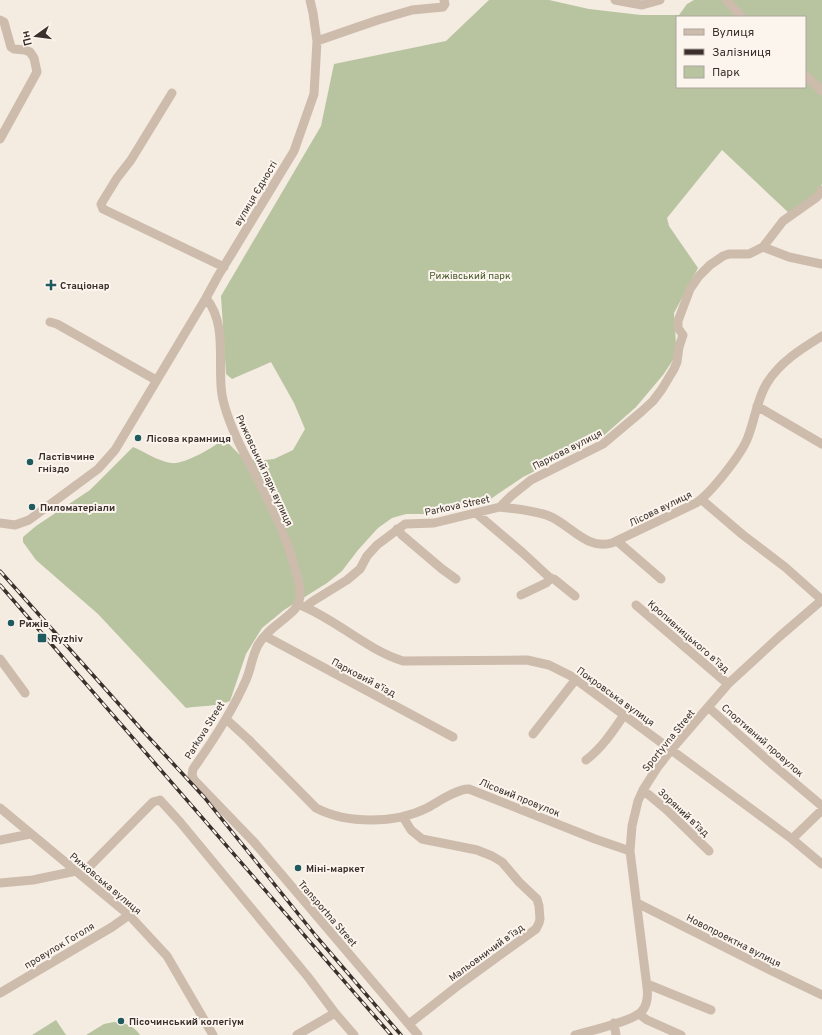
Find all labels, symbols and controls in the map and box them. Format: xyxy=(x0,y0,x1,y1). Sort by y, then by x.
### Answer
north arrow xyxy=(16,16,56,56)
legend xyxy=(676,16,806,88)
text: Вулиця xyxy=(712,25,754,41)
text: Пн xyxy=(19,29,36,47)
text: Залізниця xyxy=(712,45,771,61)
text: Парк xyxy=(712,65,740,81)
street label: вулиця Єдності xyxy=(232,159,281,229)
park label: Рижівський парк xyxy=(429,270,511,283)
marker: Стаціонар xyxy=(45,279,57,291)
place label: Стаціонар xyxy=(60,280,110,293)
street label: Рижовський парк вулиця xyxy=(232,413,295,528)
street label: Паркова вулиця xyxy=(531,427,605,474)
marker: Лісова крамниця xyxy=(133,433,143,443)
place label: Лісова крамниця xyxy=(146,433,231,446)
place label: Ластівчине гніздо xyxy=(38,451,95,476)
marker: Ластівчине гніздо xyxy=(25,457,35,467)
street label: Лісова вулиця xyxy=(627,488,694,530)
street label: Parkova Street xyxy=(424,493,491,520)
marker: Пиломатеріали xyxy=(27,502,37,512)
place label: Пиломатеріали xyxy=(40,502,115,515)
street label: Кропивницького в’їзд xyxy=(644,598,732,677)
marker: Рижів xyxy=(6,618,16,628)
place label: Рижів xyxy=(19,618,49,631)
marker: Ryzhiv xyxy=(36,632,48,644)
place label: Ryzhiv xyxy=(51,633,83,646)
street label: Парковий в’їзд xyxy=(329,656,398,701)
street label: Покровська вулиця xyxy=(574,665,657,730)
street label: Parkova Street xyxy=(182,699,228,762)
street label: Спортивний провулок xyxy=(718,702,806,781)
street label: Sportyvna Street xyxy=(640,707,698,775)
street label: Лісовий провулок xyxy=(477,776,562,821)
street label: Зоряний в’їзд xyxy=(655,786,712,840)
street label: Рижовська вулиця xyxy=(66,850,144,918)
marker: Міні-маркет xyxy=(293,863,303,873)
place label: Міні-маркет xyxy=(306,863,365,876)
street label: Transportna Street xyxy=(294,878,359,950)
street label: Новопроектна вулиця xyxy=(684,912,783,971)
street label: провулок Гоголя xyxy=(22,920,97,972)
street label: Мальовничий в’їзд xyxy=(447,921,527,985)
marker: Пісочинський колегіум xyxy=(116,1016,126,1026)
place label: Пісочинський колегіум xyxy=(129,1016,244,1029)

